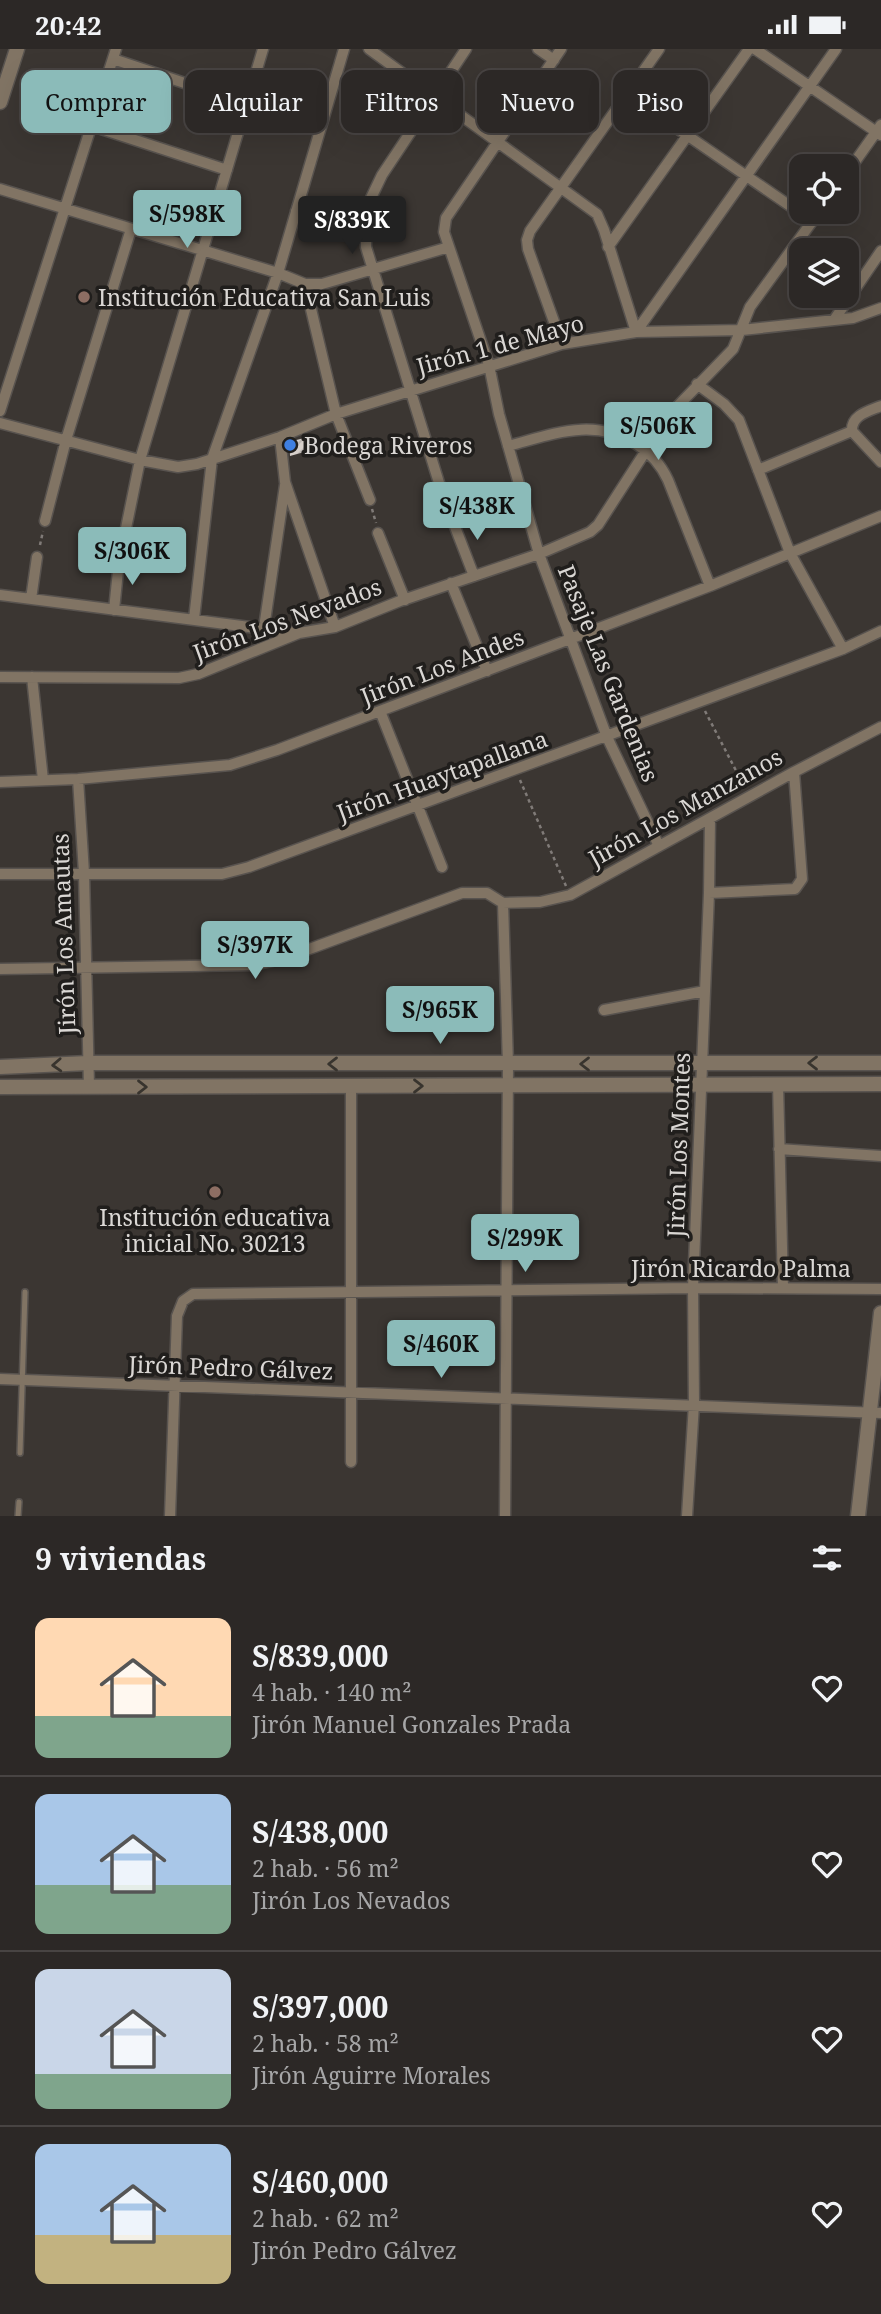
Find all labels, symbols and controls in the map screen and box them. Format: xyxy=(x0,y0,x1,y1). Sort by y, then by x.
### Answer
text: 20:42 xyxy=(35,7,102,43)
chip: Comprar xyxy=(21,70,171,133)
chip: Alquilar xyxy=(185,70,327,133)
chip: Filtros xyxy=(341,70,463,133)
chip: Nuevo xyxy=(477,70,599,133)
chip: Piso xyxy=(613,70,708,133)
map controls xyxy=(789,154,859,308)
button: locate xyxy=(789,154,859,224)
pin: S/598K xyxy=(130,191,244,250)
text: S/598K xyxy=(149,197,225,229)
pin: S/839K xyxy=(295,197,409,256)
text: S/839K xyxy=(314,203,390,235)
button: layers xyxy=(789,238,859,308)
place label: Institución Educativa San Luis xyxy=(98,281,431,313)
marker: Institución Educativa San Luis xyxy=(76,289,92,305)
street label: Jirón 1 de Mayo xyxy=(412,306,587,382)
pin: S/506K xyxy=(601,403,715,462)
text: S/506K xyxy=(620,409,696,441)
place label: Bodega Riveros xyxy=(304,429,473,461)
marker: Bodega Riveros xyxy=(282,437,298,453)
pin: S/438K xyxy=(420,483,534,542)
text: S/438K xyxy=(439,489,515,521)
pin: S/306K xyxy=(75,527,189,587)
text: S/306K xyxy=(94,534,170,566)
street label: Pasaje Las Gardenias xyxy=(551,560,667,786)
street label: Jirón Los Nevados xyxy=(187,570,386,668)
street label: Jirón Los Andes xyxy=(355,620,528,712)
street label: Jirón Huaytapallana xyxy=(331,722,552,828)
street label: Jirón Los Manzanos xyxy=(581,740,788,874)
street label: Jirón Los Amautas xyxy=(43,833,83,1036)
pin: S/397K xyxy=(198,921,312,981)
text: S/397K xyxy=(217,928,293,960)
pin: S/965K xyxy=(383,986,497,1046)
text: S/965K xyxy=(402,993,478,1025)
street label: Jirón Los Montes xyxy=(659,1052,697,1239)
one-way arrow xyxy=(807,1055,818,1071)
one-way arrow xyxy=(328,1056,338,1072)
one-way arrow xyxy=(580,1056,590,1072)
one-way arrow xyxy=(51,1057,62,1072)
one-way arrow xyxy=(413,1078,424,1094)
one-way arrow xyxy=(137,1079,147,1095)
marker: Institución educativa inicial No. 30213 xyxy=(207,1184,223,1200)
place label: Institución educativa inicial No. 30213 xyxy=(99,1201,331,1259)
pin: S/299K xyxy=(468,1215,582,1274)
text: S/299K xyxy=(487,1221,563,1253)
street label: Jirón Ricardo Palma xyxy=(630,1252,851,1284)
pin: S/460K xyxy=(384,1321,498,1380)
text: S/460K xyxy=(403,1327,479,1359)
street label: Jirón Pedro Gálvez xyxy=(127,1347,334,1387)
text: 9 viviendas xyxy=(35,1538,206,1579)
icon: filters xyxy=(808,1539,846,1577)
text: S/839,000 xyxy=(252,1635,389,1676)
icon: home xyxy=(91,1646,175,1730)
icon: heart xyxy=(808,1669,846,1707)
text: 4 hab. · 140 m² xyxy=(252,1676,411,1708)
text: Jirón Manuel Gonzales Prada xyxy=(252,1708,571,1740)
text: S/438,000 xyxy=(252,1811,389,1852)
icon: home xyxy=(91,1822,175,1906)
icon: heart xyxy=(808,1845,846,1883)
text: 2 hab. · 56 m² xyxy=(252,1852,399,1884)
text: Jirón Los Nevados xyxy=(252,1884,450,1916)
text: S/397,000 xyxy=(252,1986,389,2027)
icon: home xyxy=(91,1997,175,2081)
icon: heart xyxy=(808,2020,846,2058)
text: 2 hab. · 58 m² xyxy=(252,2027,399,2059)
text: Jirón Aguirre Morales xyxy=(252,2059,491,2091)
text: S/460,000 xyxy=(252,2161,389,2202)
icon: home xyxy=(91,2172,175,2256)
icon: heart xyxy=(808,2195,846,2233)
text: 2 hab. · 62 m² xyxy=(252,2202,399,2234)
text: Jirón Pedro Gálvez xyxy=(252,2234,457,2266)

